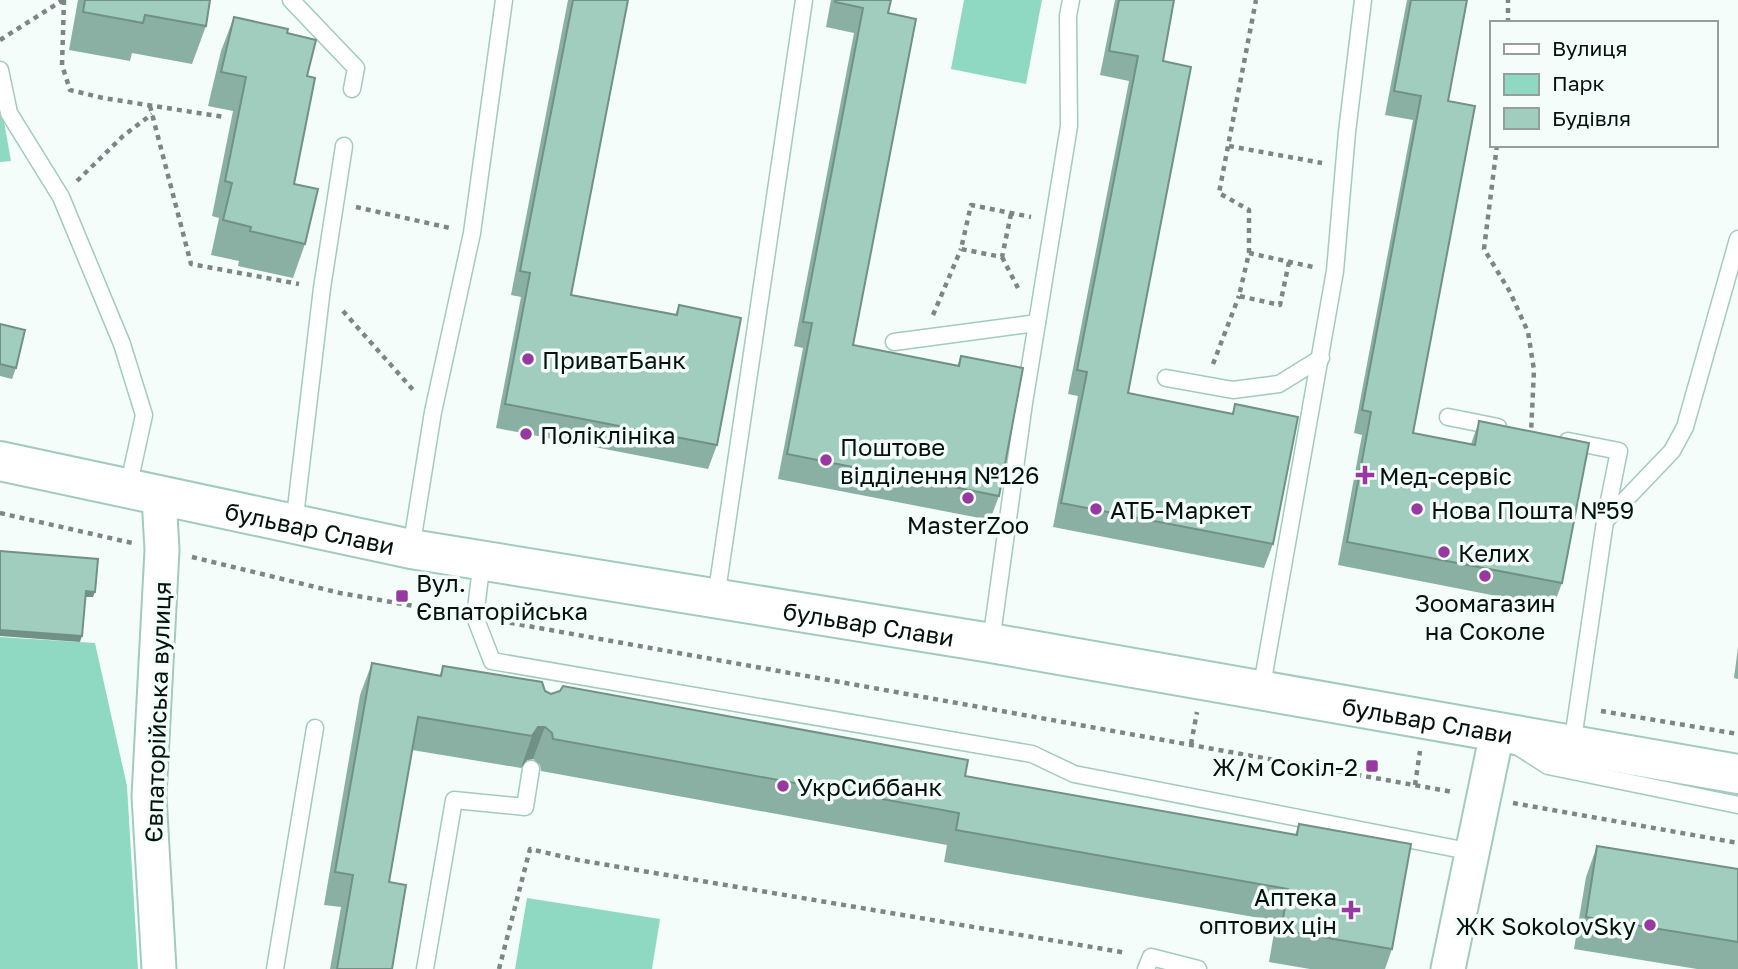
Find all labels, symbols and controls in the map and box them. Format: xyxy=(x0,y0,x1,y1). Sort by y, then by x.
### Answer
legend xyxy=(1490,21,1717,147)
text: Вулиця xyxy=(1552,35,1628,61)
text: Парк xyxy=(1552,70,1605,96)
text: Будівля xyxy=(1552,105,1631,131)
place label: ПриватБанк xyxy=(542,345,686,374)
marker: ПриватБанк xyxy=(520,351,536,367)
place label: Поліклініка xyxy=(540,420,676,449)
marker: Поліклініка xyxy=(518,426,534,442)
place label: Поштове відділення №126 xyxy=(840,432,1039,489)
marker: Поштове відділення №126 xyxy=(818,452,834,468)
place label: Мед-сервіс xyxy=(1379,461,1512,490)
marker: Мед-сервіс xyxy=(1357,467,1373,483)
marker: MasterZoo xyxy=(960,490,976,506)
street label: бульвар Слави xyxy=(222,495,397,560)
place label: АТБ-Маркет xyxy=(1110,495,1252,524)
place label: Нова Пошта №59 xyxy=(1431,495,1634,524)
marker: АТБ-Маркет xyxy=(1088,501,1104,517)
marker: Нова Пошта №59 xyxy=(1409,501,1425,517)
place label: MasterZoo xyxy=(907,510,1029,539)
place label: Келих xyxy=(1458,538,1530,567)
marker: Келих xyxy=(1436,544,1452,560)
place label: Вул. Євпаторійська xyxy=(416,568,588,625)
marker: Зоомагазин на Соколе xyxy=(1477,568,1493,584)
street label: Євпаторійська вулиця xyxy=(138,581,176,843)
marker: Вул. Євпаторійська xyxy=(394,588,410,604)
place label: Зоомагазин на Соколе xyxy=(1415,588,1556,645)
street label: бульвар Слави xyxy=(781,595,956,651)
street label: бульвар Слави xyxy=(1340,690,1515,749)
place label: Ж/м Сокіл-2 xyxy=(1212,752,1358,781)
marker: Ж/м Сокіл-2 xyxy=(1364,758,1380,774)
place label: УкрСиббанк xyxy=(797,772,942,801)
marker: УкрСиббанк xyxy=(775,778,791,794)
place label: Аптека оптових цін xyxy=(1199,882,1337,939)
marker: Аптека оптових цін xyxy=(1343,902,1359,918)
place label: ЖК SokolovSky xyxy=(1456,911,1636,940)
marker: ЖК SokolovSky xyxy=(1642,917,1658,933)

